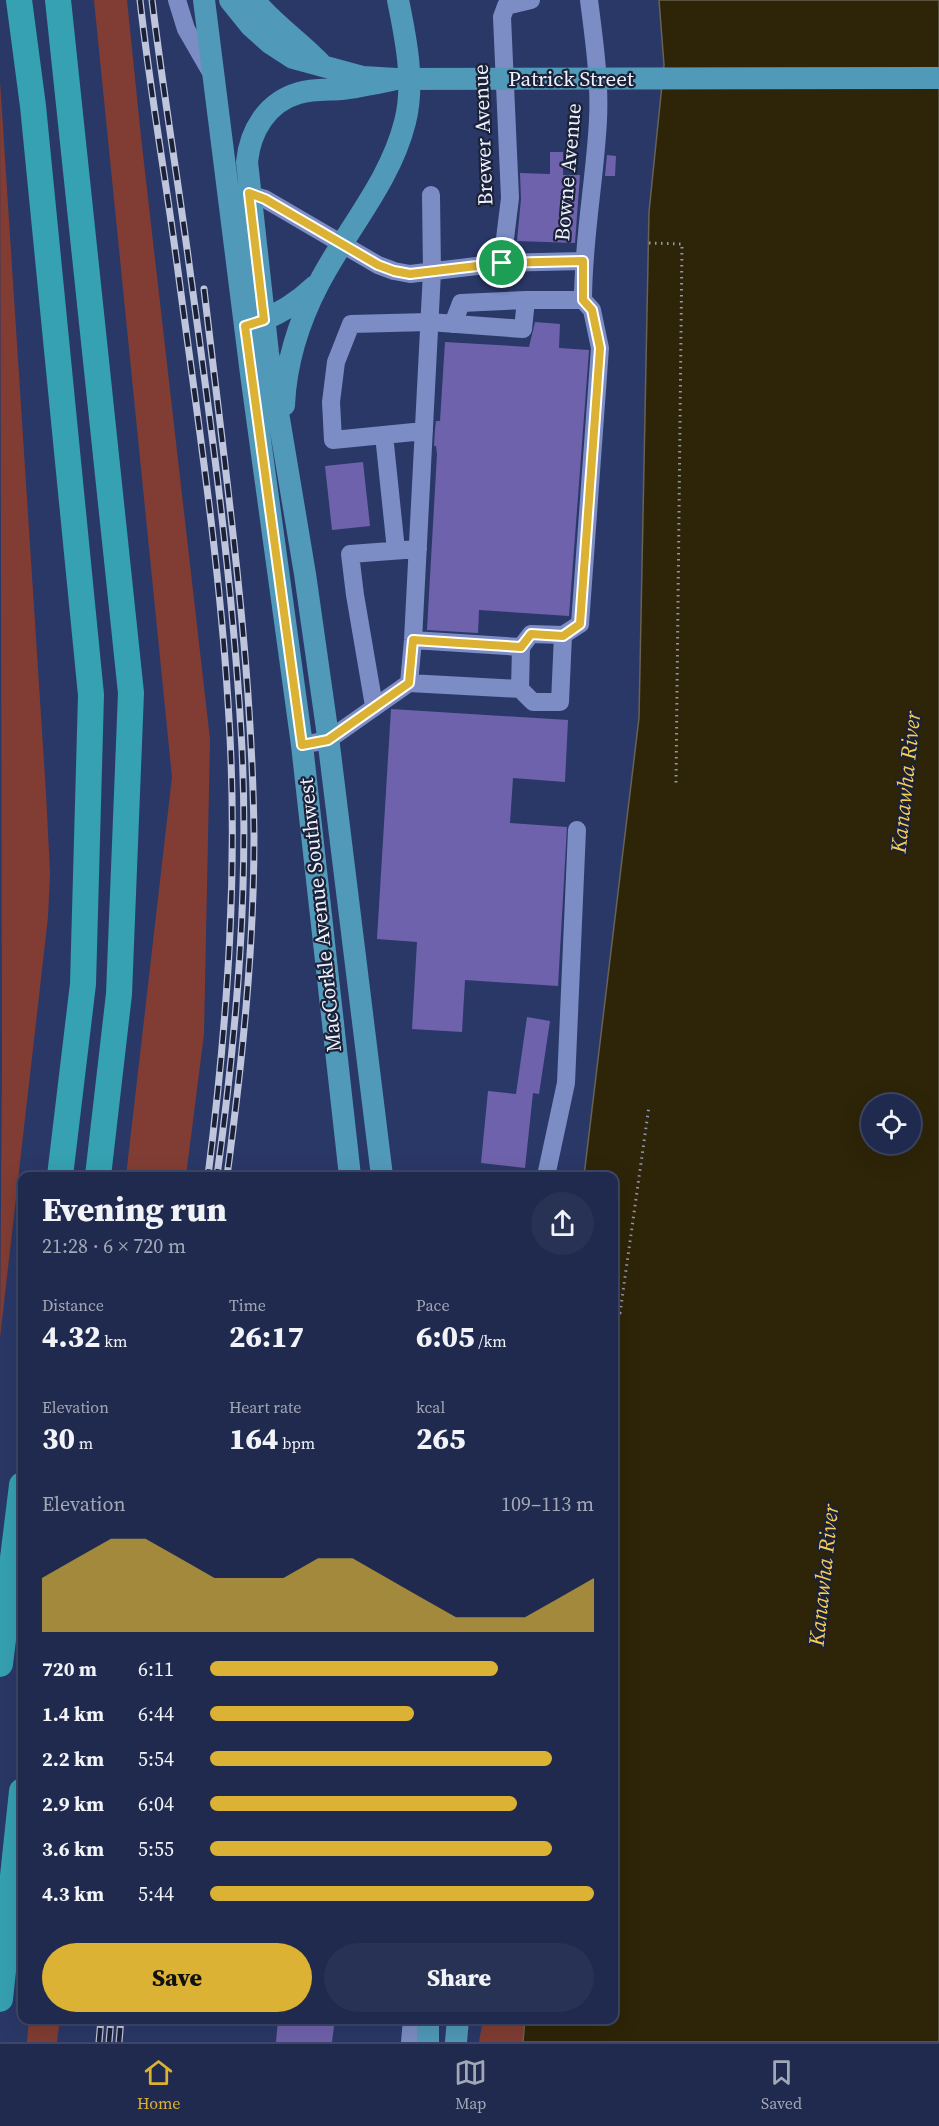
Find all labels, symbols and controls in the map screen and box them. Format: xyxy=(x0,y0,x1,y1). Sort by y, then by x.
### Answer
street label: Brewer Avenue xyxy=(466,64,499,206)
street label: Patrick Street xyxy=(508,64,634,93)
street label: Bowne Avenue xyxy=(547,102,588,242)
pin xyxy=(476,237,527,288)
icon: arrive xyxy=(485,246,518,279)
water label: Kanawha River xyxy=(883,708,927,856)
street label: MacCorkle Avenue Southwest xyxy=(291,776,348,1054)
map controls xyxy=(861,1094,921,1154)
button: locate xyxy=(861,1094,921,1154)
text: Evening run xyxy=(42,1187,227,1232)
button: share xyxy=(531,1192,594,1255)
text: 21:28 · 6 × 720 m xyxy=(42,1232,186,1260)
text: Distance xyxy=(42,1294,104,1316)
text: Time xyxy=(229,1294,266,1316)
text: Pace xyxy=(416,1294,450,1316)
text: 4.32 xyxy=(42,1316,101,1357)
text: 26:17 xyxy=(229,1316,304,1357)
text: 6:05 xyxy=(416,1316,475,1357)
text: km xyxy=(101,1330,128,1352)
text: /km xyxy=(475,1330,507,1352)
text: Elevation xyxy=(42,1396,109,1418)
text: Heart rate xyxy=(229,1396,301,1418)
text: kcal xyxy=(416,1396,445,1418)
text: 30 xyxy=(42,1418,75,1459)
text: 164 xyxy=(229,1418,279,1459)
text: 265 xyxy=(416,1418,466,1459)
text: m xyxy=(75,1432,93,1454)
text: bpm xyxy=(279,1432,315,1454)
text: Elevation xyxy=(42,1490,126,1518)
text: 109–113 m xyxy=(501,1490,594,1518)
water label: Kanawha River xyxy=(801,1501,845,1649)
text: 720 m xyxy=(42,1655,97,1683)
text: 6:11 xyxy=(138,1655,174,1683)
text: 1.4 km xyxy=(42,1700,104,1728)
text: 6:44 xyxy=(138,1700,174,1728)
text: 2.2 km xyxy=(42,1745,104,1773)
text: 5:54 xyxy=(138,1745,174,1773)
text: 2.9 km xyxy=(42,1790,104,1818)
text: 6:04 xyxy=(138,1790,174,1818)
text: 3.6 km xyxy=(42,1835,104,1863)
text: 5:55 xyxy=(138,1835,174,1863)
text: 4.3 km xyxy=(42,1880,104,1908)
text: 5:44 xyxy=(138,1880,174,1908)
button: Save xyxy=(42,1943,312,2012)
button: Share xyxy=(324,1943,594,2012)
tab: Home xyxy=(137,2056,181,2114)
tab: Map xyxy=(454,2056,487,2114)
tab: Saved xyxy=(761,2056,802,2114)

